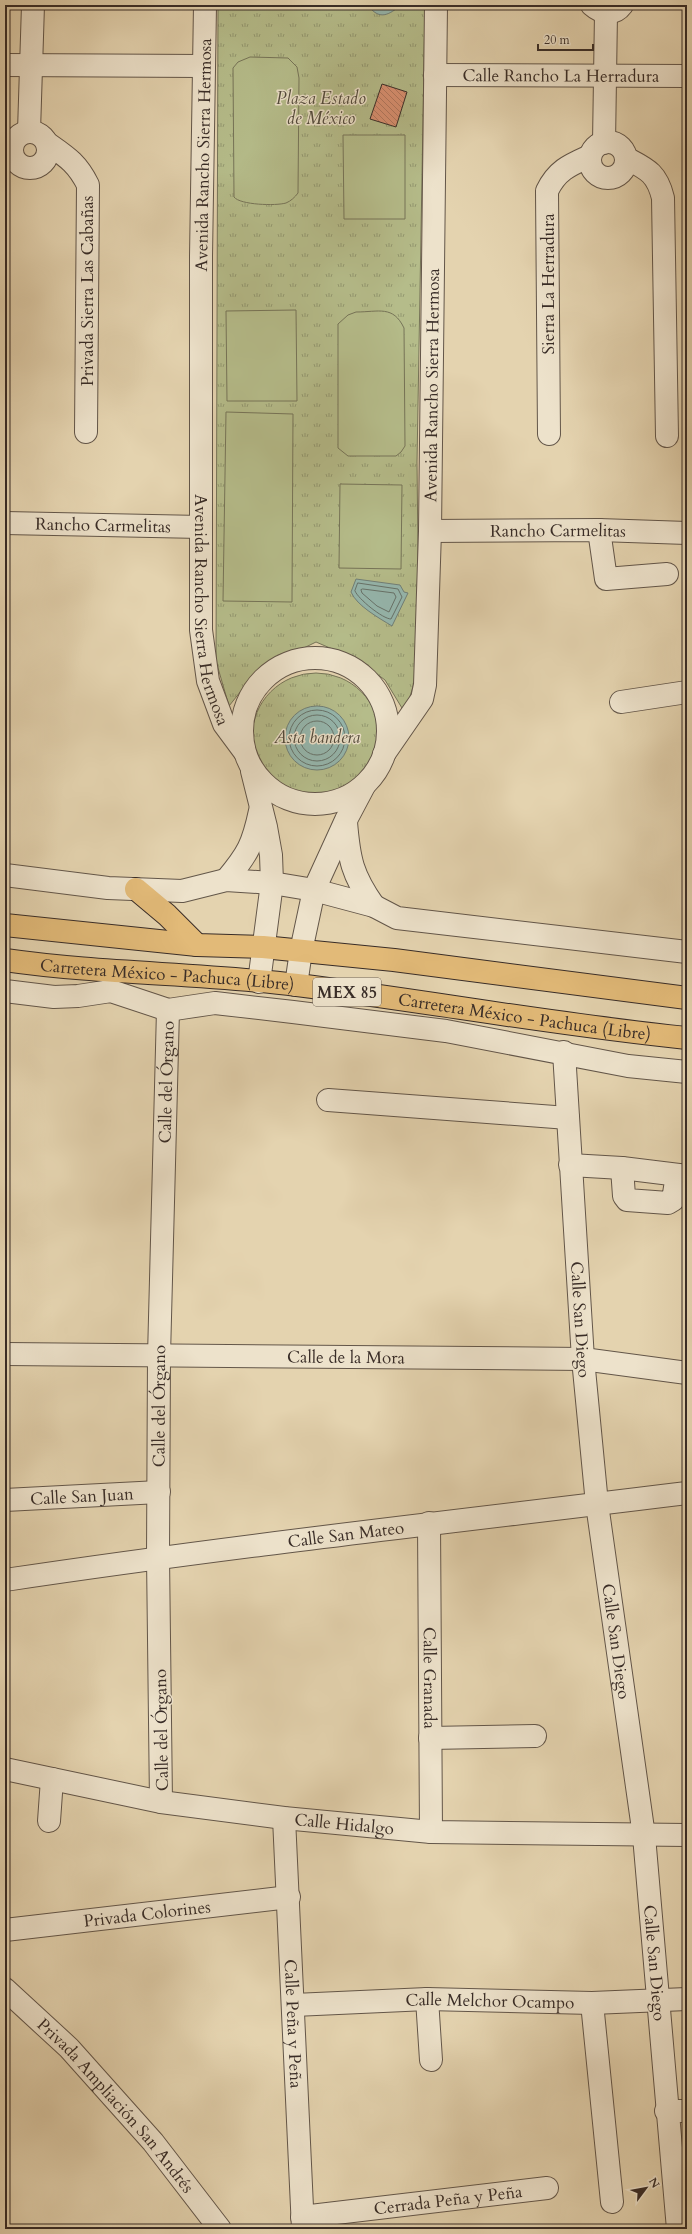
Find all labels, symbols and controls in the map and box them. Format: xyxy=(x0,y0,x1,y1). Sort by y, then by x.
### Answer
scale bar xyxy=(538,26,593,52)
text: 20 m xyxy=(544,32,571,48)
street label: Avenida Rancho Sierra Hermosa xyxy=(190,37,217,272)
street label: Calle Rancho La Herradura xyxy=(462,64,660,88)
park label: Plaza Estado de México xyxy=(276,87,366,130)
street label: Privada Sierra Las Cabañas xyxy=(76,195,99,386)
street label: Sierra La Herradura xyxy=(537,213,560,355)
street label: Avenida Rancho Sierra Hermosa xyxy=(419,268,445,502)
street label: Avenida Rancho Sierra Hermosa xyxy=(189,494,235,729)
street label: Rancho Carmelitas xyxy=(35,513,171,538)
street label: Rancho Carmelitas xyxy=(490,519,627,543)
park label: Asta bandera xyxy=(273,726,360,749)
street label: Carretera México - Pachuca (Libre) xyxy=(39,954,296,997)
road number: MEX 85 xyxy=(313,978,381,1006)
street label: Carretera México - Pachuca (Libre) xyxy=(397,988,652,1046)
street label: Calle del Órgano xyxy=(154,1021,180,1144)
street label: Calle San Diego xyxy=(565,1261,596,1379)
street label: Calle del Órgano xyxy=(147,1345,171,1467)
street label: Calle de la Mora xyxy=(287,1345,406,1369)
street label: Calle San Juan xyxy=(30,1482,135,1511)
street label: Calle San Mateo xyxy=(286,1516,405,1553)
street label: Calle San Diego xyxy=(596,1582,636,1701)
street label: Calle Granada xyxy=(418,1627,441,1730)
street label: Calle del Órgano xyxy=(148,1669,174,1791)
street label: Calle Hidalgo xyxy=(293,1808,395,1840)
street label: Privada Colorines xyxy=(82,1895,212,1933)
street label: Calle San Diego xyxy=(638,1904,671,2022)
street label: Calle Peña y Peña xyxy=(279,1959,308,2089)
street label: Calle Melchor Ocampo xyxy=(405,1988,575,2015)
street label: Privada Ampliación San Andrés xyxy=(32,2013,199,2198)
north arrow xyxy=(626,2168,666,2208)
text: N xyxy=(645,2175,663,2191)
street label: Cerrada Peña y Peña xyxy=(373,2180,524,2220)

